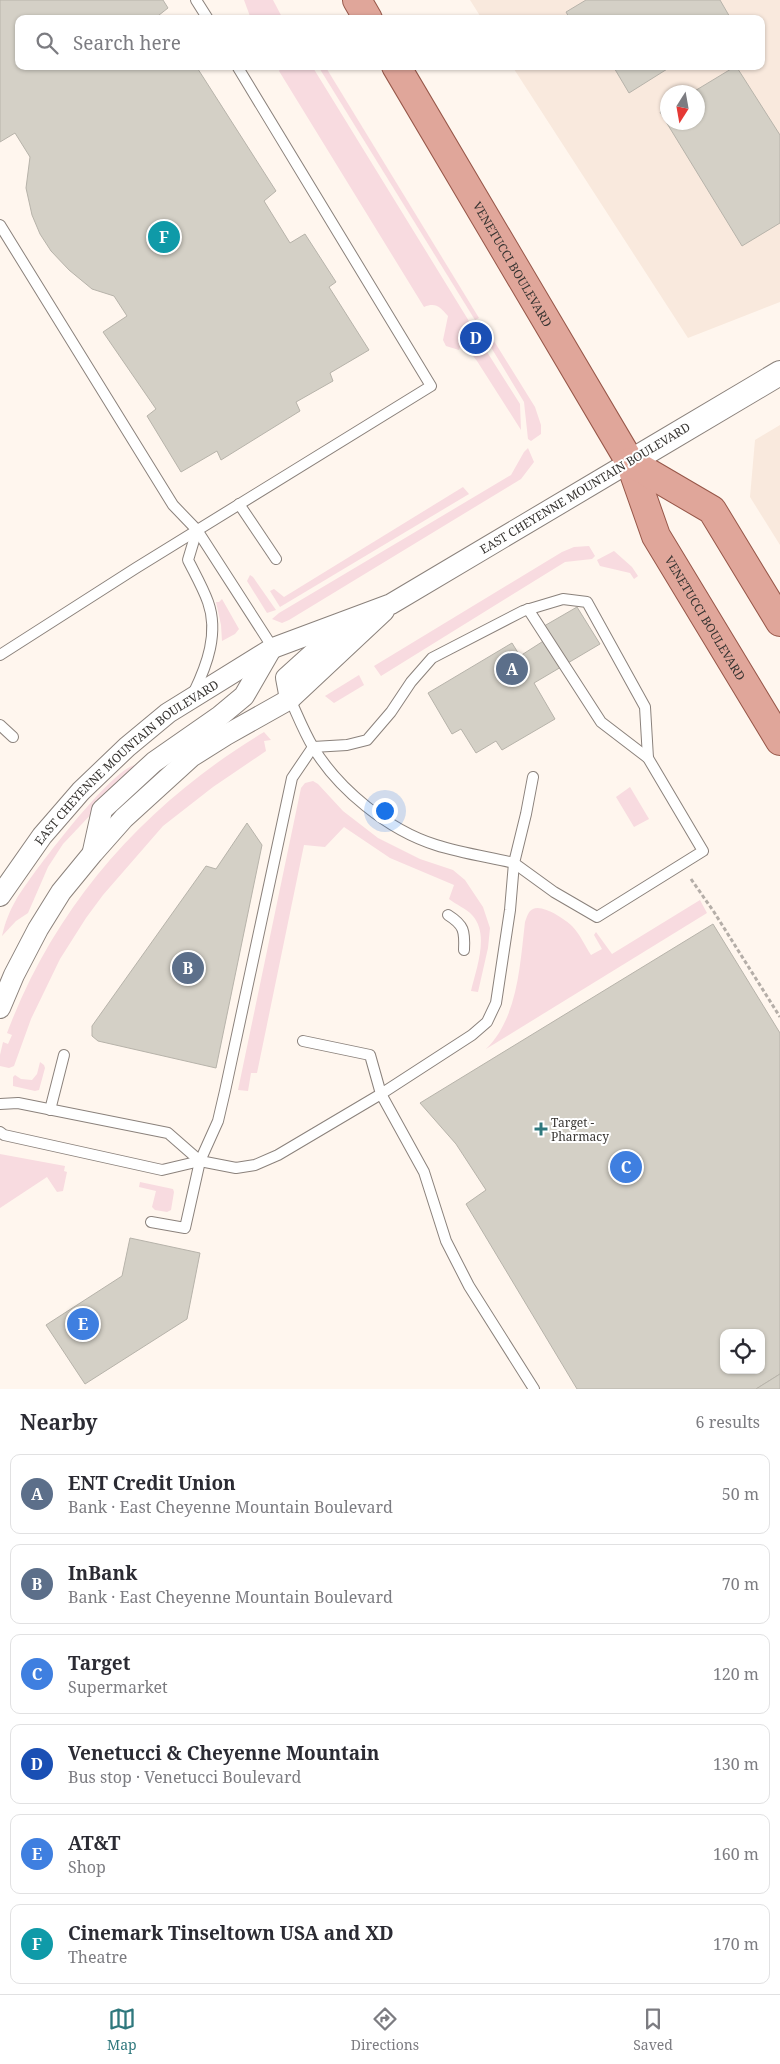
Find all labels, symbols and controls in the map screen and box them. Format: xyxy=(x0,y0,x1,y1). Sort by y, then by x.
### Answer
search box xyxy=(15,15,765,70)
icon: search xyxy=(33,29,61,57)
text: Search here xyxy=(73,30,181,56)
north arrow xyxy=(660,85,705,130)
street label: VENETUCCI BOULEVARD xyxy=(469,198,557,330)
pin: F xyxy=(148,218,180,256)
pin: D xyxy=(460,319,492,357)
street label: EAST CHEYENNE MOUNTAIN BOULEVARD xyxy=(477,418,694,558)
street label: VENETUCCI BOULEVARD xyxy=(661,552,750,684)
pin: A xyxy=(496,650,528,688)
street label: EAST CHEYENNE MOUNTAIN BOULEVARD xyxy=(30,675,222,848)
your location xyxy=(372,798,398,824)
pin: B xyxy=(172,949,204,987)
place label: Target - Pharmacy xyxy=(551,1114,609,1145)
marker: Target - Pharmacy xyxy=(535,1123,547,1135)
pin: C xyxy=(610,1148,642,1186)
pin: E xyxy=(67,1305,99,1343)
map controls xyxy=(720,1329,765,1374)
button: locate xyxy=(720,1329,765,1374)
text: Nearby xyxy=(20,1408,98,1436)
text: 6 results xyxy=(696,1411,760,1433)
text: ENT Credit Union xyxy=(68,1470,236,1496)
text: A xyxy=(31,1483,43,1505)
text: 50 m xyxy=(722,1483,759,1505)
text: Bank · East Cheyenne Mountain Boulevard xyxy=(68,1496,393,1518)
text: InBank xyxy=(68,1560,137,1586)
text: B xyxy=(32,1573,42,1595)
text: 70 m xyxy=(722,1573,759,1595)
text: Bank · East Cheyenne Mountain Boulevard xyxy=(68,1586,393,1608)
text: Target xyxy=(68,1650,130,1676)
text: C xyxy=(32,1663,42,1685)
text: 120 m xyxy=(713,1663,759,1685)
text: Supermarket xyxy=(68,1676,168,1698)
text: Venetucci & Cheyenne Mountain xyxy=(68,1740,380,1766)
text: D xyxy=(31,1753,43,1775)
text: 130 m xyxy=(713,1753,759,1775)
text: Bus stop · Venetucci Boulevard xyxy=(68,1766,301,1788)
text: AT&T xyxy=(68,1830,120,1856)
text: E xyxy=(32,1843,42,1865)
text: 160 m xyxy=(713,1843,759,1865)
text: Shop xyxy=(68,1856,106,1878)
text: Cinemark Tinseltown USA and XD xyxy=(68,1920,394,1946)
text: F xyxy=(32,1933,42,1955)
text: 170 m xyxy=(713,1933,759,1955)
text: Theatre xyxy=(68,1946,127,1968)
tab: Map xyxy=(107,2005,137,2054)
tab: Directions xyxy=(351,2005,419,2054)
tab: Saved xyxy=(633,2005,673,2054)

